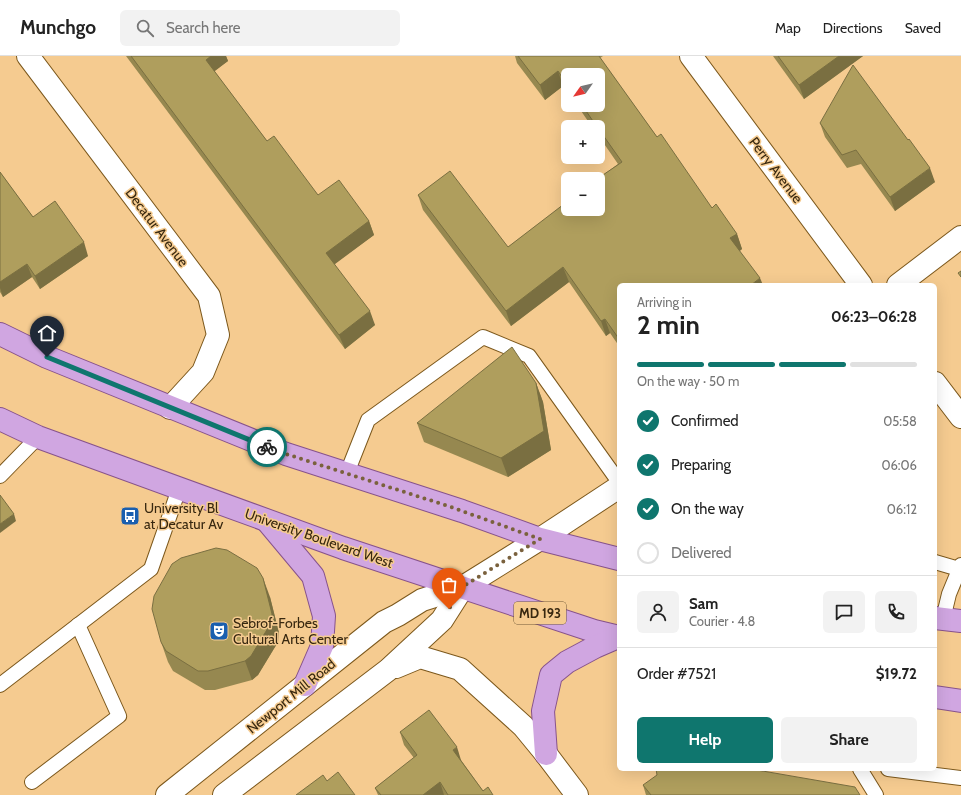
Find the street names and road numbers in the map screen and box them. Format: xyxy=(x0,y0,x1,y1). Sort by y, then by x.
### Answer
street label: Perry Avenue xyxy=(745,133,807,207)
street label: Decatur Avenue xyxy=(121,184,193,270)
street label: University Boulevard West xyxy=(243,504,396,572)
road number: MD 193 xyxy=(514,602,566,624)
street label: Newport Mill Road xyxy=(243,655,339,737)

